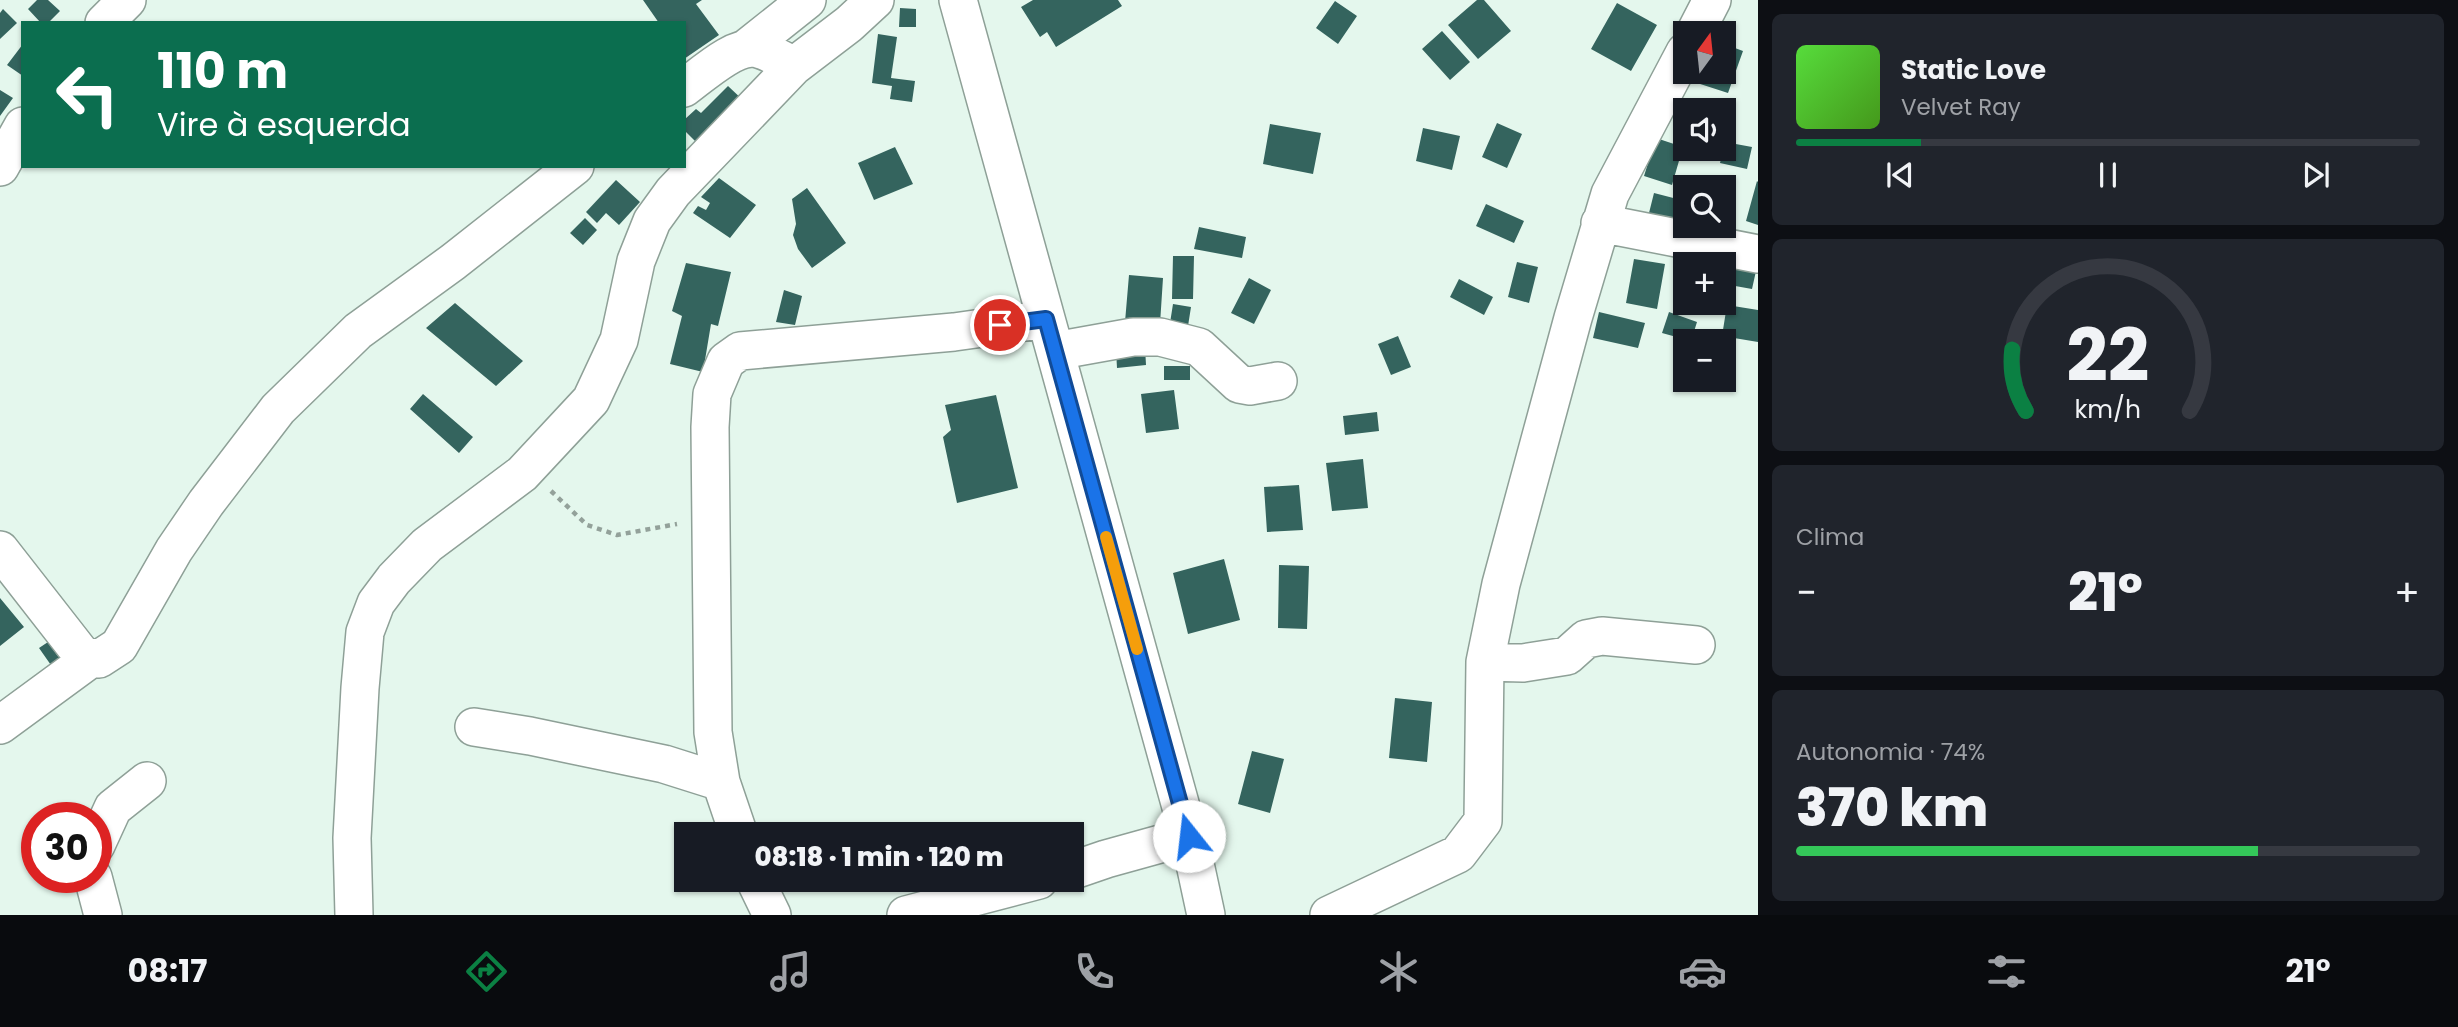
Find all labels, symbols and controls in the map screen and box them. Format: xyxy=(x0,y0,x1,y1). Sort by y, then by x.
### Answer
north arrow xyxy=(1673,21,1736,84)
map controls xyxy=(1673,21,1736,392)
text: 110 m xyxy=(157,37,288,105)
icon: left xyxy=(42,49,133,140)
text: Static Love xyxy=(1901,52,2046,88)
text: Velvet Ray xyxy=(1901,91,2021,123)
button: sound xyxy=(1673,98,1736,161)
text: Vire à esquerda xyxy=(157,102,411,147)
icon: previous xyxy=(1881,156,1919,194)
icon: pause xyxy=(2089,156,2127,194)
icon: next xyxy=(2297,156,2335,194)
button: search xyxy=(1673,175,1736,238)
button: + xyxy=(1673,252,1736,315)
pin xyxy=(970,295,1030,355)
text: 22 xyxy=(2066,305,2150,406)
icon: arrive xyxy=(981,306,1019,344)
button: − xyxy=(1673,329,1736,392)
text: km/h xyxy=(2075,392,2141,427)
text: Clima xyxy=(1796,521,1864,553)
text: 21° xyxy=(2068,556,2143,629)
text: − xyxy=(1796,566,1817,619)
text: + xyxy=(2394,566,2420,619)
text: Autonomia · 74% xyxy=(1796,736,1985,768)
text: 370 km xyxy=(1796,771,1988,844)
position arrow xyxy=(1152,799,1226,873)
speed limit sign: 30 xyxy=(21,802,112,893)
text: 08:18 · 1 min · 120 m xyxy=(755,839,1003,875)
icon: directions xyxy=(462,947,511,996)
icon: music xyxy=(766,947,815,996)
icon: phone xyxy=(1070,947,1119,996)
icon: climate xyxy=(1374,947,1423,996)
icon: car xyxy=(1678,947,1727,996)
icon: filters xyxy=(1982,947,2031,996)
text: 08:17 xyxy=(127,948,207,993)
text: 21° xyxy=(2285,948,2331,993)

